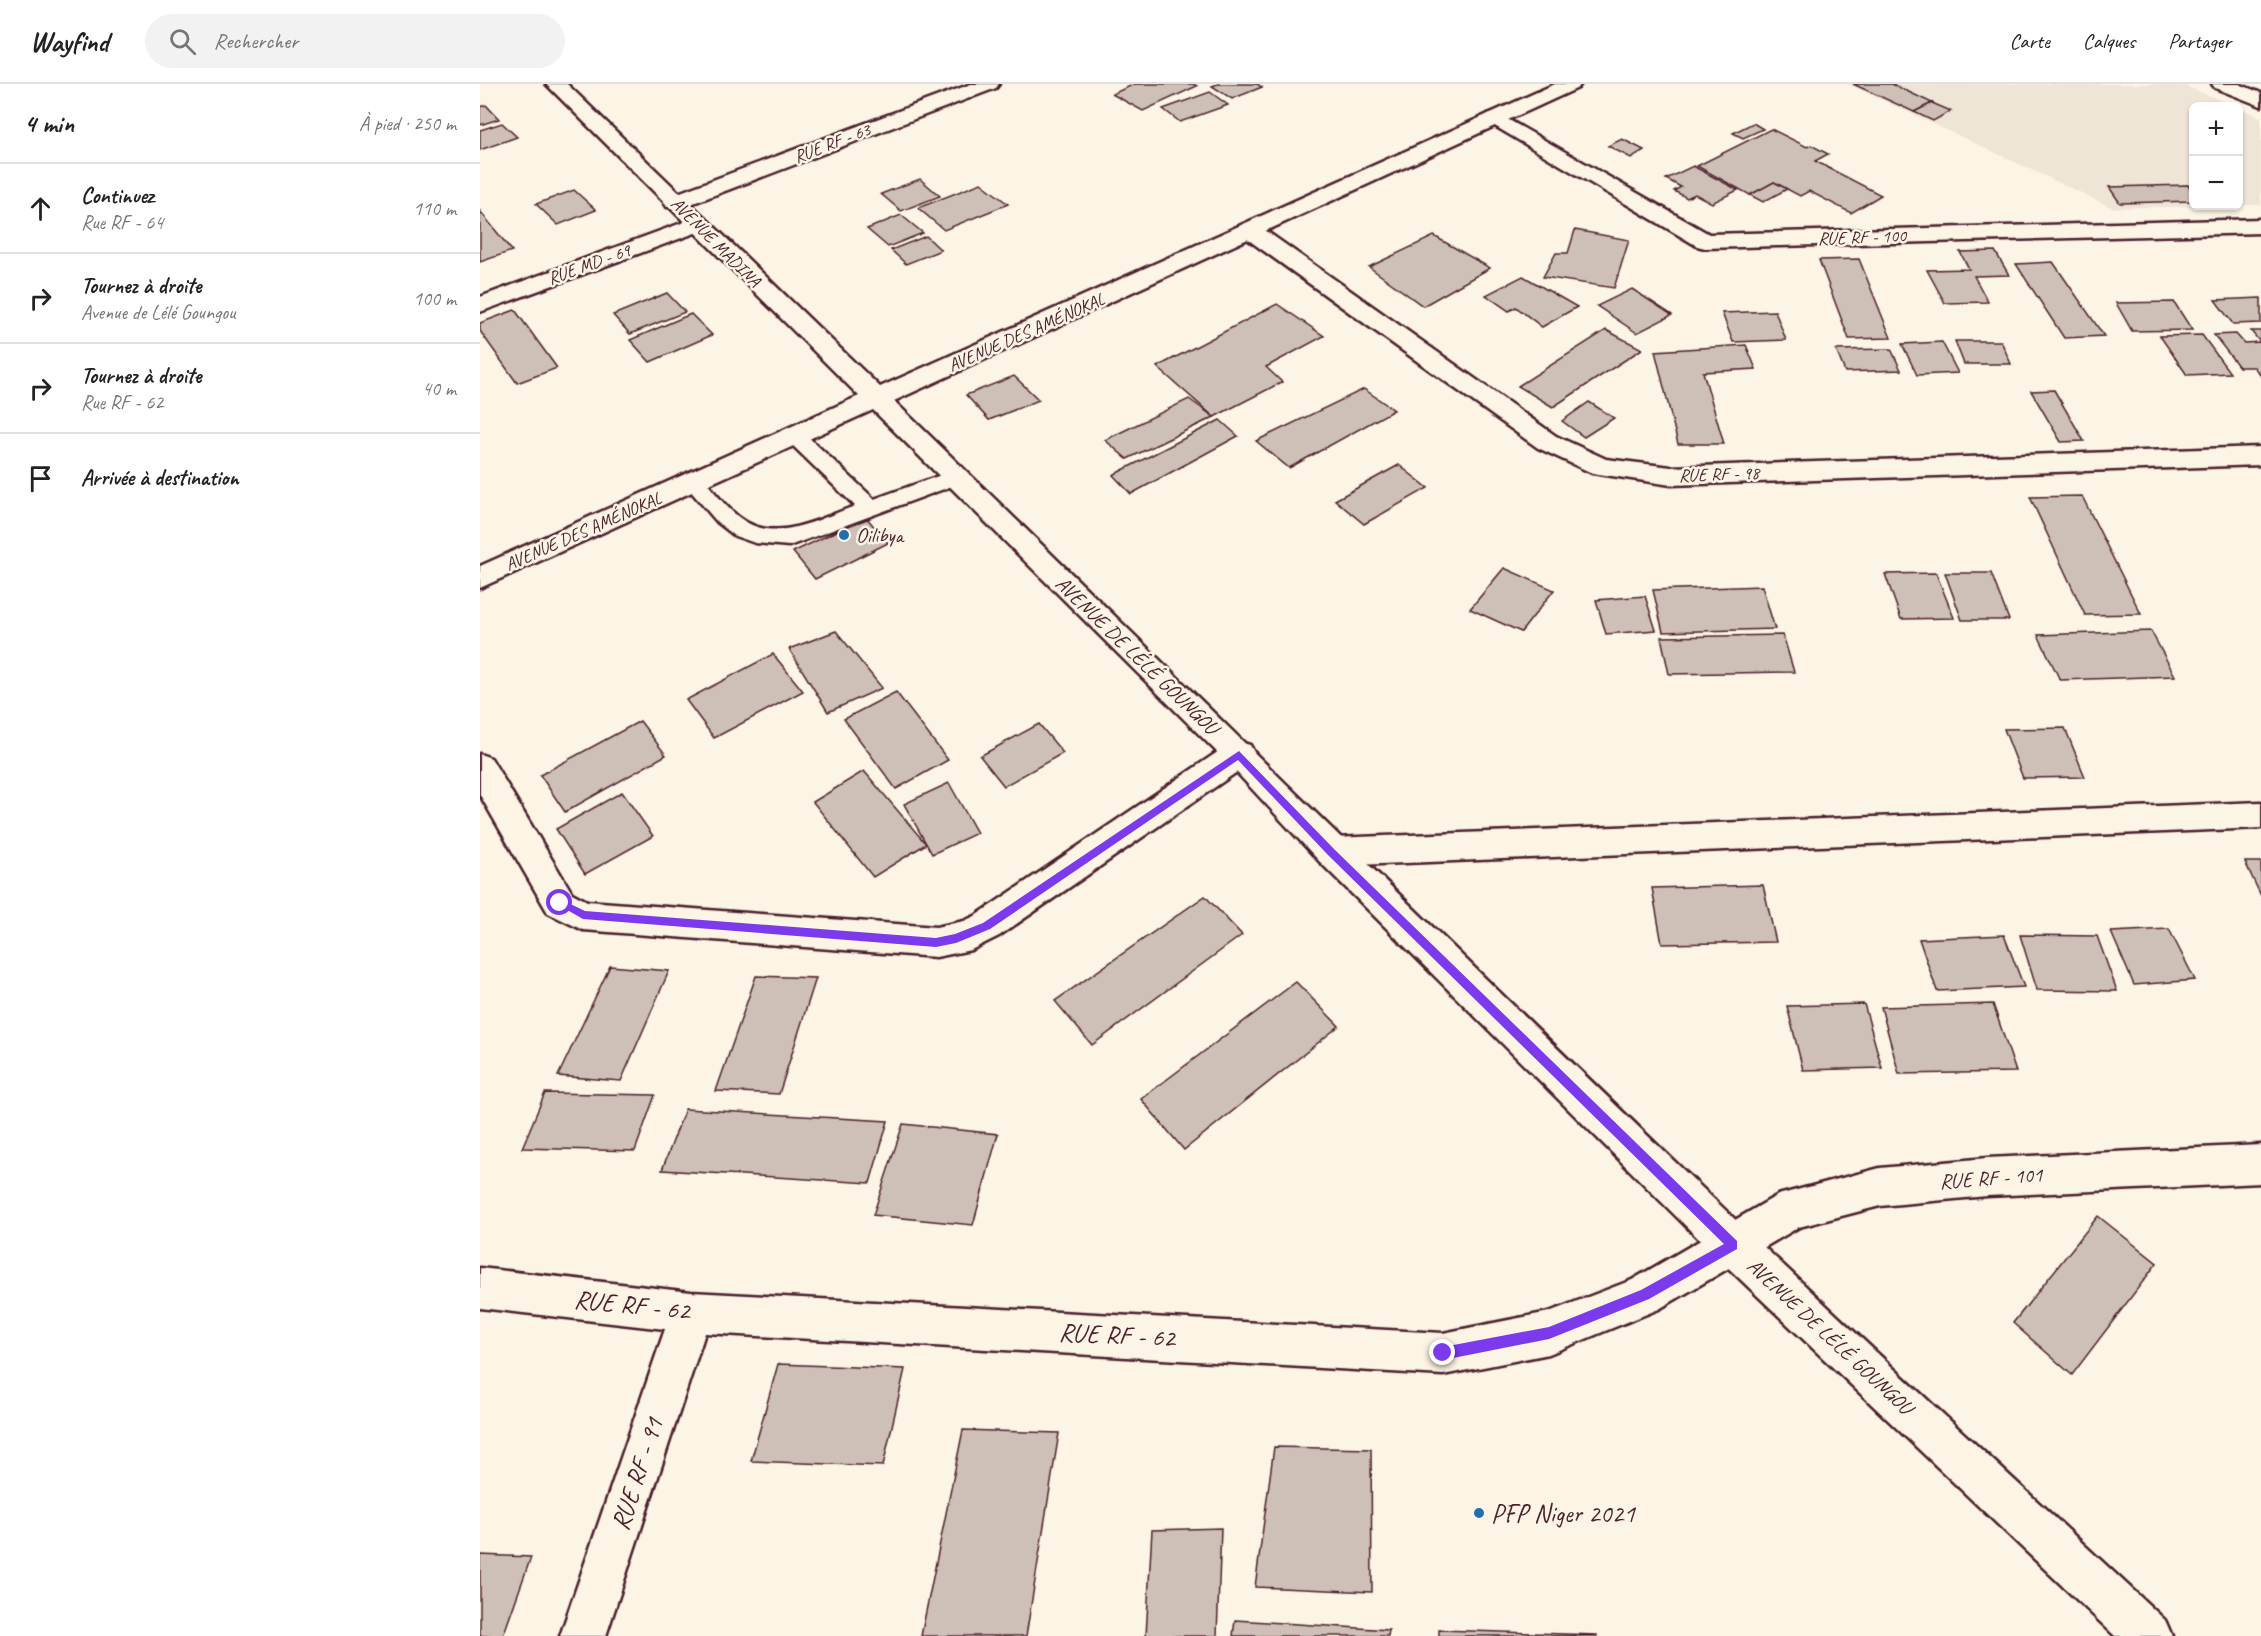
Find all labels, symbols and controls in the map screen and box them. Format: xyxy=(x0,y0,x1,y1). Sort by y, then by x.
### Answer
search box xyxy=(145,14,565,68)
text: Wayfind xyxy=(30,24,109,59)
icon: search xyxy=(166,25,199,58)
text: Rechercher xyxy=(214,27,298,55)
text: Carte xyxy=(2009,28,2050,54)
text: Calques xyxy=(2083,28,2135,54)
text: Partager xyxy=(2168,28,2231,54)
map controls xyxy=(2189,102,2243,210)
button: + xyxy=(2189,102,2243,156)
text: 4 min xyxy=(24,107,74,140)
text: À pied · 250 m xyxy=(359,111,456,136)
street label: RUE RF - 63 xyxy=(791,118,875,168)
button: − xyxy=(2189,156,2243,210)
text: Continuez xyxy=(81,182,154,210)
icon: ahead xyxy=(24,192,57,225)
street label: AVENUE MADINA xyxy=(667,193,766,292)
text: 110 m xyxy=(413,196,456,221)
text: Rue RF - 64 xyxy=(81,210,163,235)
street label: RUE RF - 100 xyxy=(1817,224,1908,250)
street label: RUE MD - 69 xyxy=(545,238,635,289)
text: Tournez à droite xyxy=(81,272,201,300)
icon: right xyxy=(24,282,57,315)
text: 100 m xyxy=(413,286,456,311)
street label: AVENUE DES AMÉNOKAL xyxy=(945,288,1108,376)
text: Avenue de Lélé Goungou xyxy=(81,300,236,325)
text: Tournez à droite xyxy=(81,362,201,390)
icon: right xyxy=(24,372,57,405)
text: 40 m xyxy=(422,376,456,401)
text: Rue RF - 62 xyxy=(81,390,163,415)
icon: arrive xyxy=(24,462,57,495)
street label: RUE RF - 98 xyxy=(1678,462,1761,486)
text: Arrivée à destination xyxy=(81,464,239,492)
street label: AVENUE DES AMÉNOKAL xyxy=(502,487,665,575)
place label: Oilibya xyxy=(856,522,906,548)
marker: Oilibya xyxy=(837,528,851,542)
street label: AVENUE DE LÉLÉ GOUNGOU xyxy=(1050,570,1227,742)
route start xyxy=(546,889,572,915)
street label: RUE RF - 101 xyxy=(1939,1161,2045,1195)
street label: AVENUE DE LÉLÉ GOUNGOU xyxy=(1742,1253,1921,1422)
street label: RUE RF - 62 xyxy=(573,1283,694,1328)
street label: RUE RF - 62 xyxy=(1058,1315,1178,1355)
route end xyxy=(1429,1339,1455,1365)
street label: RUE RF - 91 xyxy=(603,1412,671,1534)
place label: PFP Niger 2021 xyxy=(1491,1497,1636,1530)
marker: PFP Niger 2021 xyxy=(1472,1506,1486,1520)

